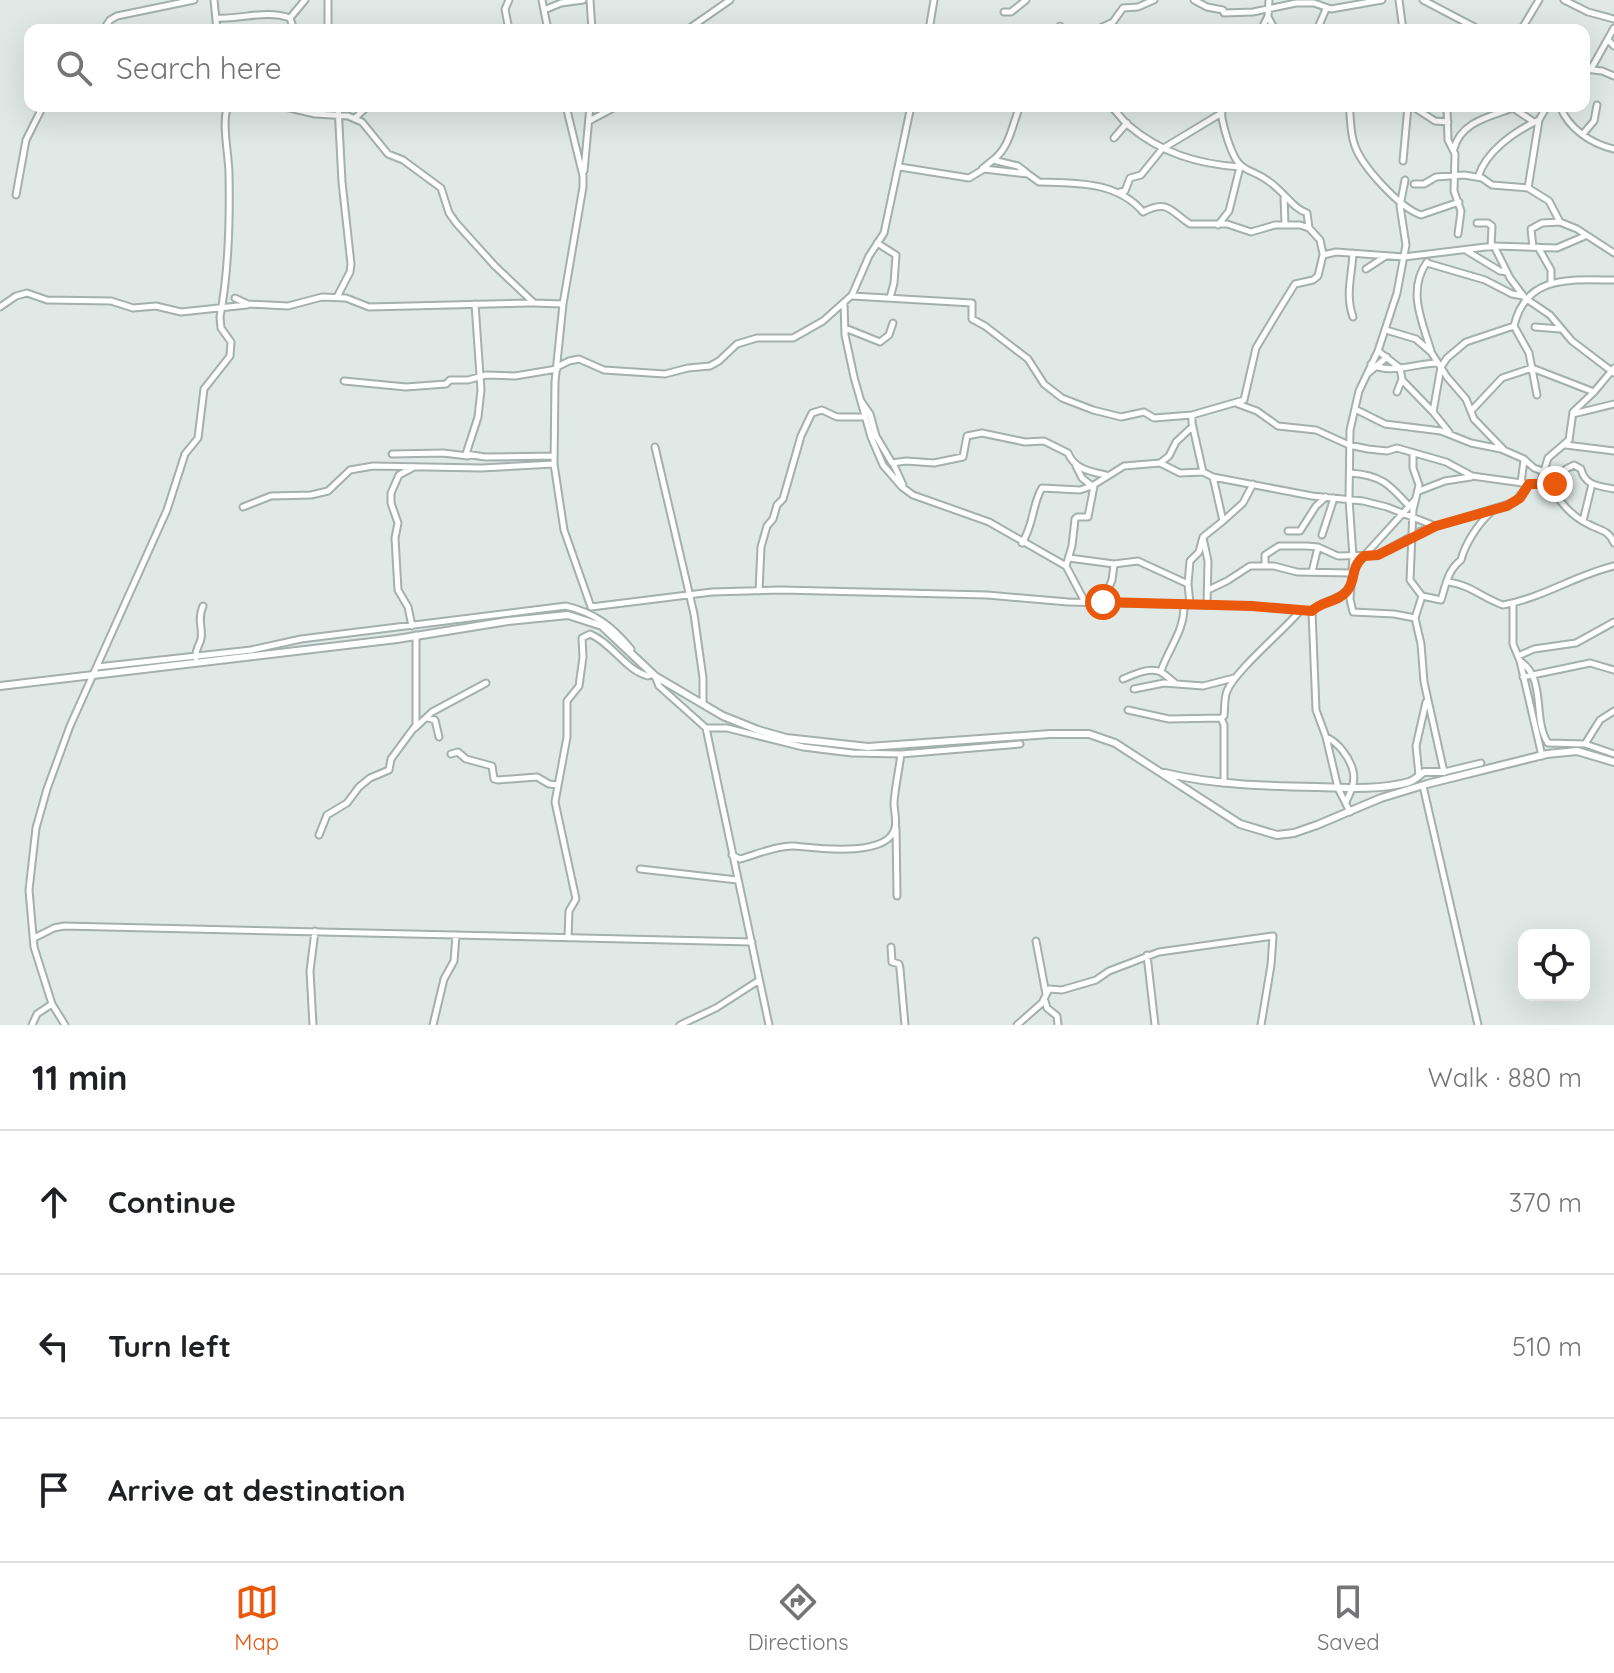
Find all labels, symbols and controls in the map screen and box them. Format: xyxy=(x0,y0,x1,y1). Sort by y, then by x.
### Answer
search box xyxy=(24,24,1590,112)
icon: search xyxy=(52,46,96,90)
text: Search here xyxy=(116,49,282,87)
route end xyxy=(1537,466,1573,502)
route start xyxy=(1085,584,1121,620)
map controls xyxy=(1518,929,1590,1001)
button: locate xyxy=(1518,929,1590,1001)
text: 11 min xyxy=(32,1056,128,1099)
text: Walk · 880 m xyxy=(1428,1061,1582,1094)
icon: ahead xyxy=(32,1180,76,1224)
text: Continue xyxy=(108,1183,236,1221)
text: 370 m xyxy=(1509,1186,1582,1219)
icon: left xyxy=(32,1324,76,1368)
text: Turn left xyxy=(108,1327,231,1365)
text: 510 m xyxy=(1512,1330,1582,1363)
icon: arrive xyxy=(32,1468,76,1512)
text: Arrive at destination xyxy=(108,1471,406,1509)
tab: Map xyxy=(234,1580,279,1656)
tab: Directions xyxy=(748,1580,848,1656)
tab: Saved xyxy=(1317,1580,1380,1656)

